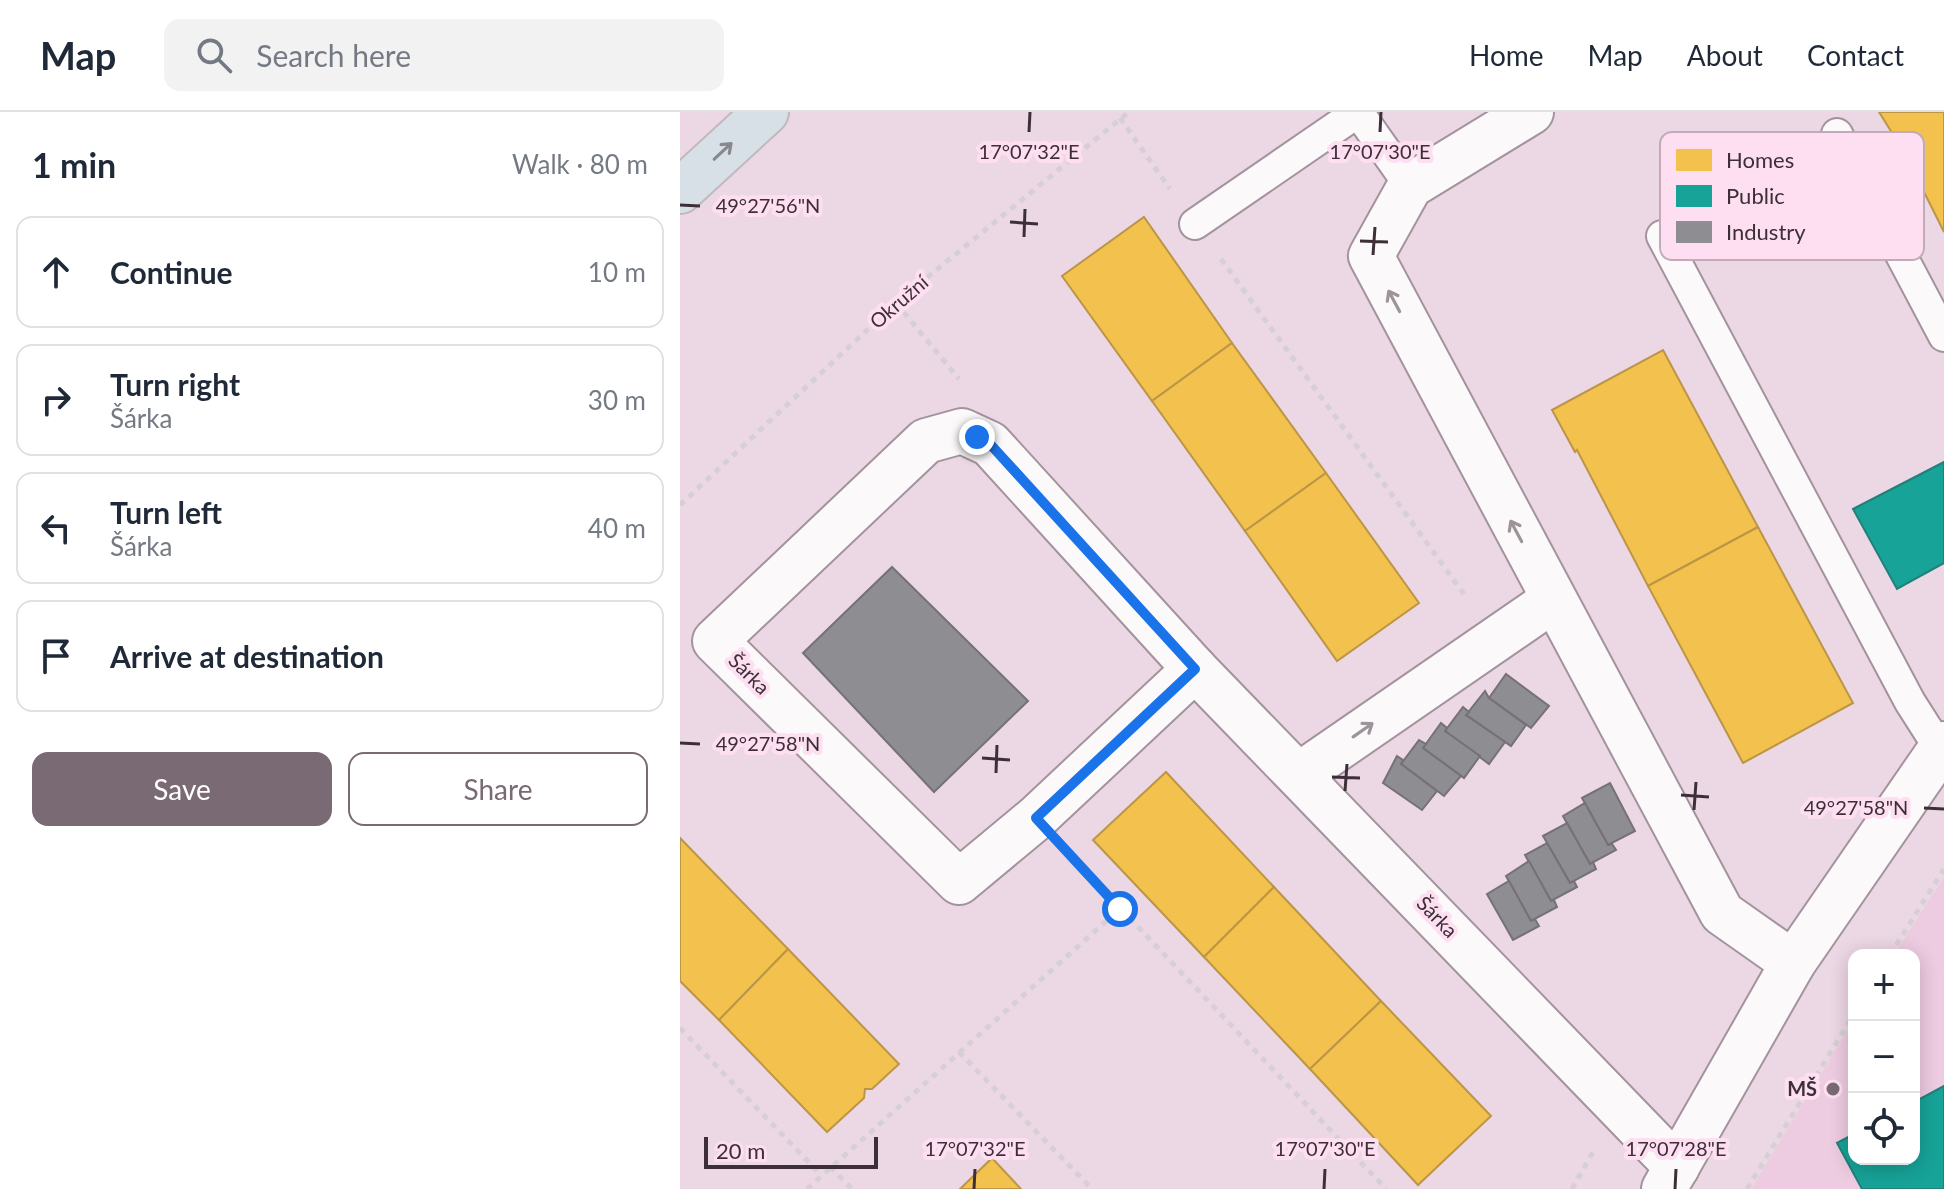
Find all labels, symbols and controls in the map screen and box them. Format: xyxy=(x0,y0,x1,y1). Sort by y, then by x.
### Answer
search box xyxy=(164,19,724,91)
text: Map xyxy=(40,32,116,78)
icon: search xyxy=(192,33,236,77)
text: Search here xyxy=(256,37,411,73)
text: Home xyxy=(1469,38,1544,72)
text: Map xyxy=(1588,38,1643,72)
text: About xyxy=(1687,38,1763,72)
text: Contact xyxy=(1807,38,1904,72)
legend xyxy=(1660,132,1924,260)
text: 17°07'32"E xyxy=(979,139,1079,163)
text: 17°07'30"E xyxy=(1330,139,1430,163)
one-way arrow xyxy=(713,142,733,161)
text: 1 min xyxy=(32,144,116,185)
text: Homes xyxy=(1726,146,1794,173)
text: Walk · 80 m xyxy=(512,148,648,180)
text: Public xyxy=(1726,182,1785,209)
text: 49°27'56"N xyxy=(716,193,820,217)
text: Industry xyxy=(1726,218,1806,245)
icon: ahead xyxy=(34,250,78,294)
text: Continue xyxy=(110,254,233,290)
text: 10 m xyxy=(588,256,646,288)
street label: Okružní xyxy=(864,269,933,333)
one-way arrow xyxy=(1386,289,1402,313)
text: Turn right xyxy=(110,366,240,402)
icon: right xyxy=(34,378,78,422)
text: 30 m xyxy=(588,384,646,416)
text: Šárka xyxy=(110,402,172,434)
route end xyxy=(959,419,995,455)
text: Turn left xyxy=(110,494,222,530)
icon: left xyxy=(34,506,78,550)
text: 40 m xyxy=(588,512,646,544)
one-way arrow xyxy=(1508,519,1523,543)
text: Šárka xyxy=(110,530,172,562)
icon: arrive xyxy=(34,634,78,678)
text: Arrive at destination xyxy=(110,638,384,674)
street label: Šárka xyxy=(724,648,775,699)
one-way arrow xyxy=(1352,722,1373,739)
text: 49°27'58"N xyxy=(716,731,820,755)
button: Save xyxy=(32,752,332,826)
button: Share xyxy=(348,752,648,826)
text: 49°27'58"N xyxy=(1804,795,1908,819)
route start xyxy=(1102,891,1138,927)
street label: Šárka xyxy=(1412,891,1463,942)
map controls xyxy=(1848,949,1920,1165)
button: + xyxy=(1848,949,1920,1021)
button: − xyxy=(1848,1021,1920,1093)
place label: MŠ xyxy=(1787,1076,1817,1100)
marker: MŠ xyxy=(1824,1080,1842,1098)
button: locate xyxy=(1848,1093,1920,1165)
scale bar xyxy=(704,1133,878,1169)
text: 17°07'32"E xyxy=(925,1136,1025,1160)
text: 17°07'30"E xyxy=(1275,1136,1375,1160)
text: 17°07'28"E xyxy=(1626,1136,1726,1160)
text: 20 m xyxy=(716,1137,765,1164)

